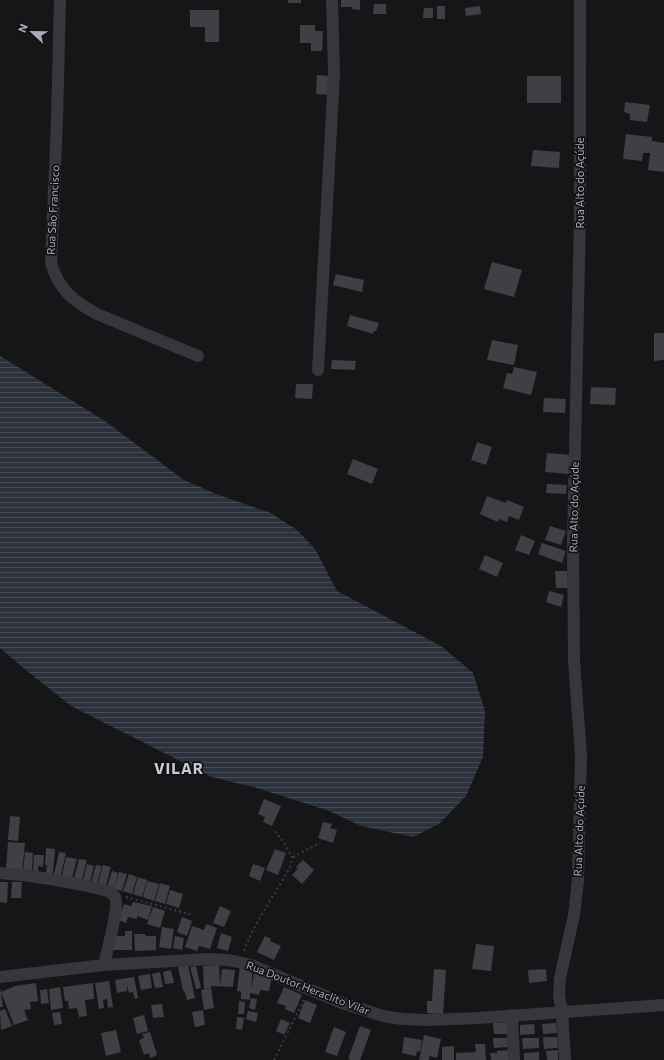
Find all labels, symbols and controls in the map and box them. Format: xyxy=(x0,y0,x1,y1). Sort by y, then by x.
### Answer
north arrow xyxy=(12,12,52,52)
text: N xyxy=(15,22,30,34)
street label: Rua Alto do Açúde xyxy=(573,137,586,228)
street label: Rua Sâo Francisco xyxy=(44,164,61,255)
street label: Rua Alto do Açúde xyxy=(566,461,581,553)
district label: VILAR xyxy=(154,759,204,777)
street label: Rua Alto do Açúde xyxy=(570,785,587,877)
street label: Rua Doutor Heraclito Vilar xyxy=(245,958,372,1017)

